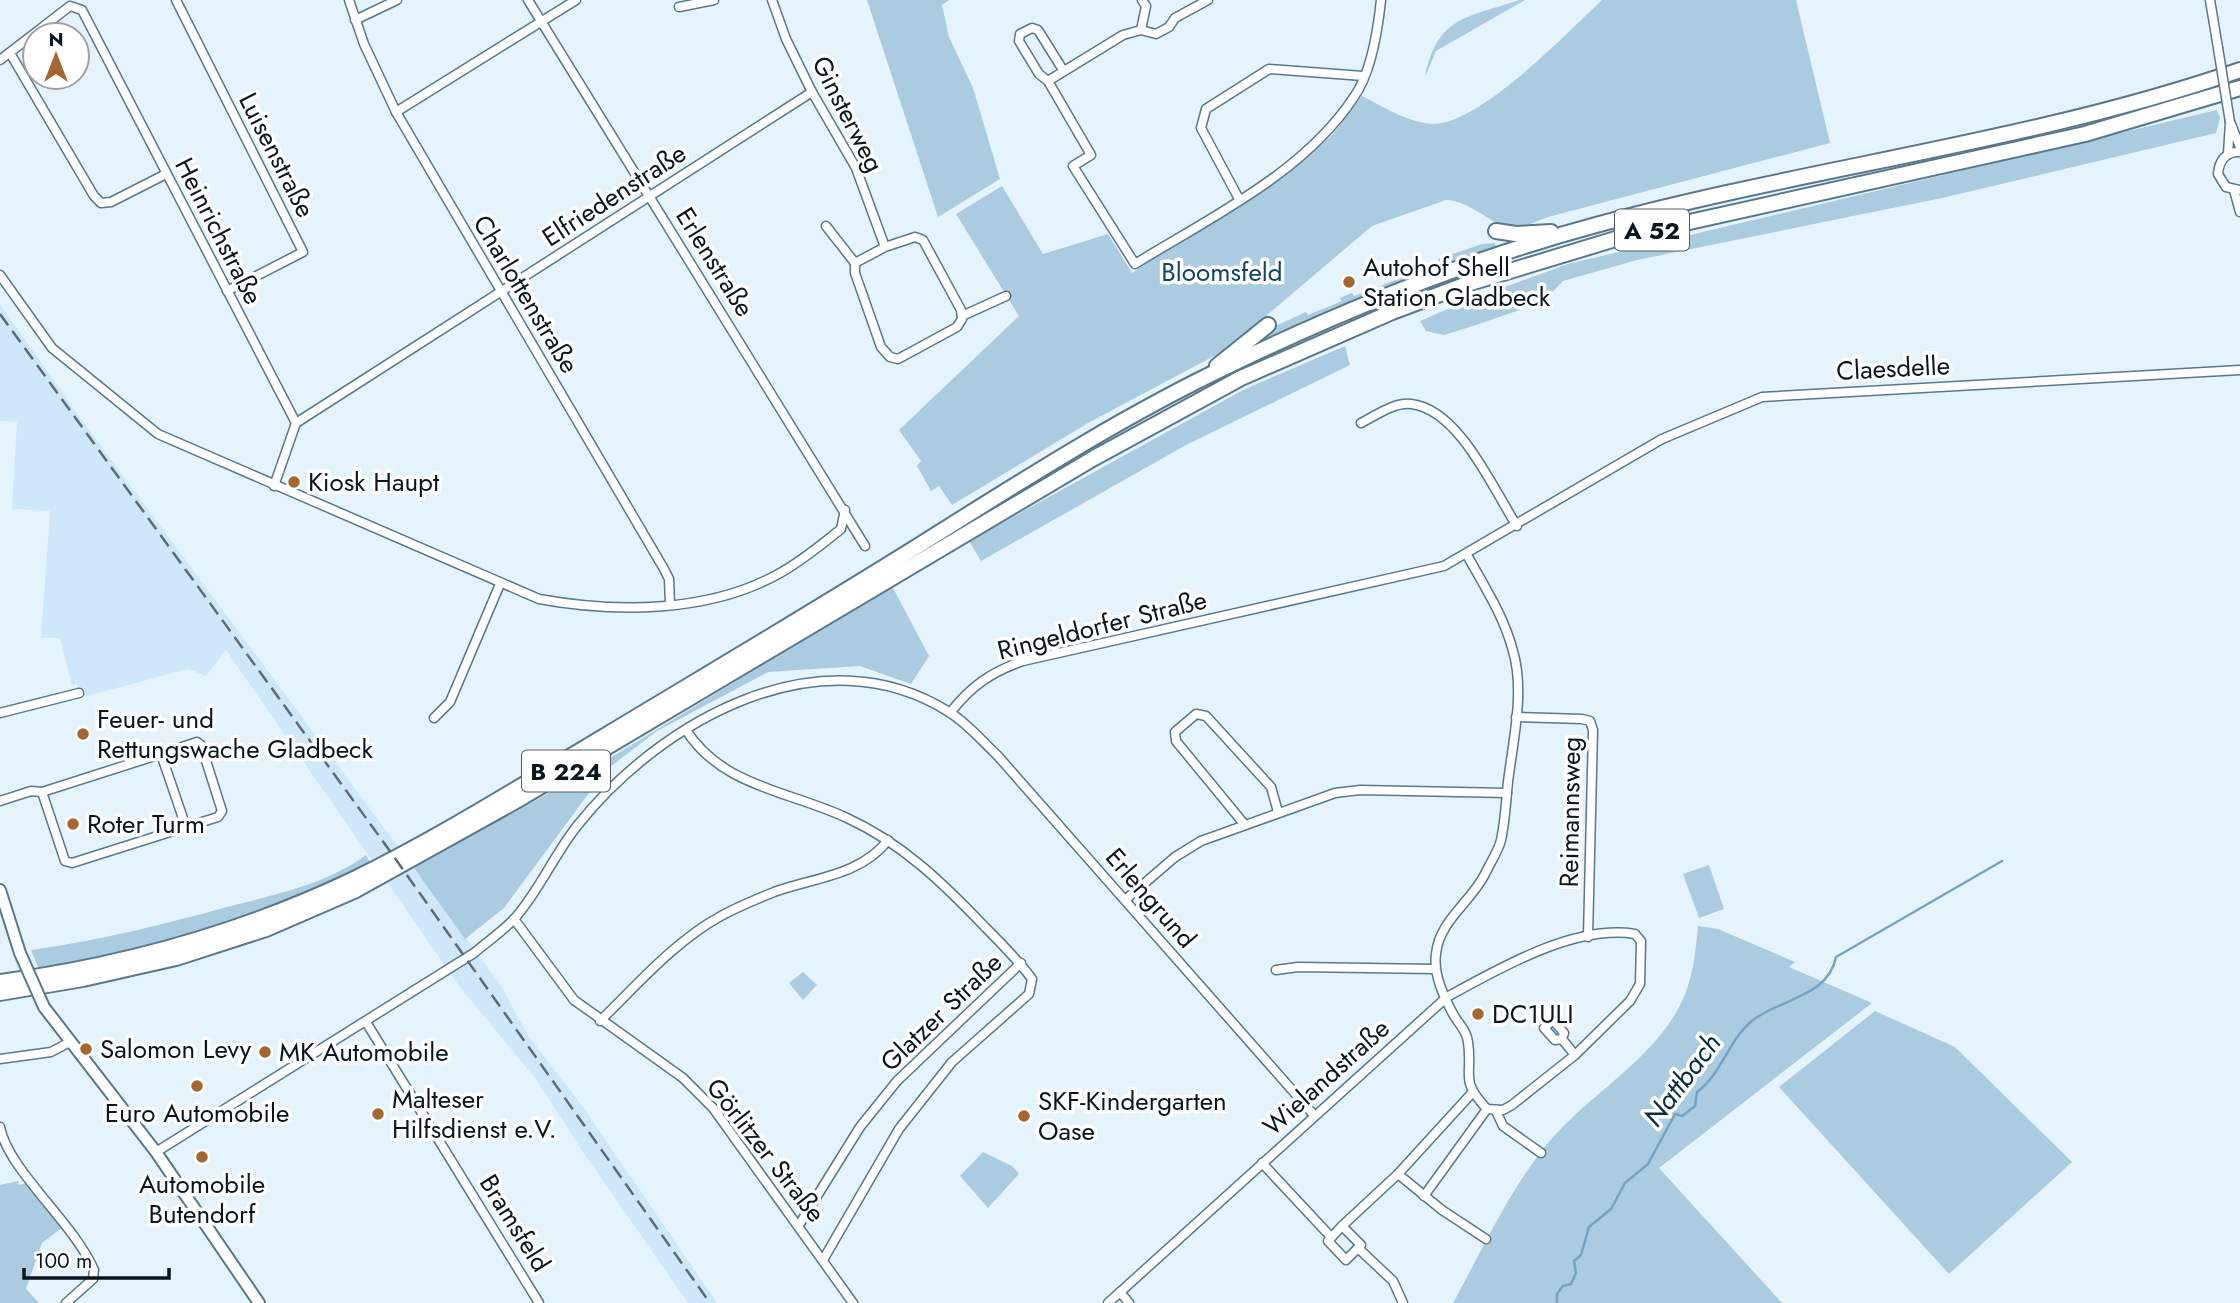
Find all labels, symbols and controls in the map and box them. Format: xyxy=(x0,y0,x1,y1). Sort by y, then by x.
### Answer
north arrow xyxy=(21,21,91,91)
text: N xyxy=(48,26,64,53)
street label: Ginsterweg xyxy=(802,49,894,179)
street label: Luisenstraße xyxy=(229,86,325,224)
street label: Elfriedenstraße xyxy=(535,134,693,256)
street label: Heinrichstraße xyxy=(166,151,272,311)
street label: Erlenstraße xyxy=(666,200,764,324)
street label: Charlottenstraße xyxy=(464,208,588,380)
road number: A 52 xyxy=(1615,210,1689,250)
place label: Autohof Shell Station Gladbeck xyxy=(1363,248,1551,316)
park label: Bloomsfeld xyxy=(1161,253,1283,291)
marker: Autohof Shell Station Gladbeck xyxy=(1341,274,1357,290)
street label: Claesdelle xyxy=(1835,346,1951,390)
place label: Kiosk Haupt xyxy=(308,463,440,501)
marker: Kiosk Haupt xyxy=(286,474,302,490)
street label: Ringeldorfer Straße xyxy=(993,581,1211,669)
place label: Feuer- und Rettungswache Gladbeck xyxy=(97,700,373,768)
marker: Feuer- und Rettungswache Gladbeck xyxy=(75,726,91,742)
street label: Reimannsweg xyxy=(1550,736,1590,888)
road number: B 224 xyxy=(522,750,610,792)
place label: Roter Turm xyxy=(87,805,205,843)
marker: Roter Turm xyxy=(65,816,81,832)
street label: Erlengrund xyxy=(1097,839,1205,957)
street label: Glatzer Straße xyxy=(871,944,1011,1080)
place label: DC1ULI xyxy=(1492,995,1574,1033)
marker: DC1ULI xyxy=(1470,1006,1486,1022)
street label: Wielandstraße xyxy=(1254,1010,1398,1144)
water label: Nattbach xyxy=(1633,1025,1731,1135)
place label: Salomon Levy xyxy=(100,1030,252,1068)
place label: MK Automobile xyxy=(279,1033,449,1071)
marker: Salomon Levy xyxy=(78,1041,94,1057)
marker: MK Automobile xyxy=(257,1044,273,1060)
street label: Görlitzer Straße xyxy=(697,1070,835,1230)
marker: Euro Automobile xyxy=(189,1078,205,1094)
place label: Malteser Hilfsdienst e.V. xyxy=(392,1080,557,1148)
place label: SKF-Kindergarten Oase xyxy=(1038,1082,1227,1150)
place label: Euro Automobile xyxy=(105,1094,289,1132)
marker: Malteser Hilfsdienst e.V. xyxy=(370,1106,386,1122)
marker: SKF-Kindergarten Oase xyxy=(1016,1108,1032,1124)
marker: Automobile Butendorf xyxy=(194,1149,210,1165)
place label: Automobile Butendorf xyxy=(139,1165,265,1233)
street label: Bramsfeld xyxy=(470,1167,560,1279)
scale bar xyxy=(24,1236,170,1280)
text: 100 m xyxy=(35,1246,92,1276)

